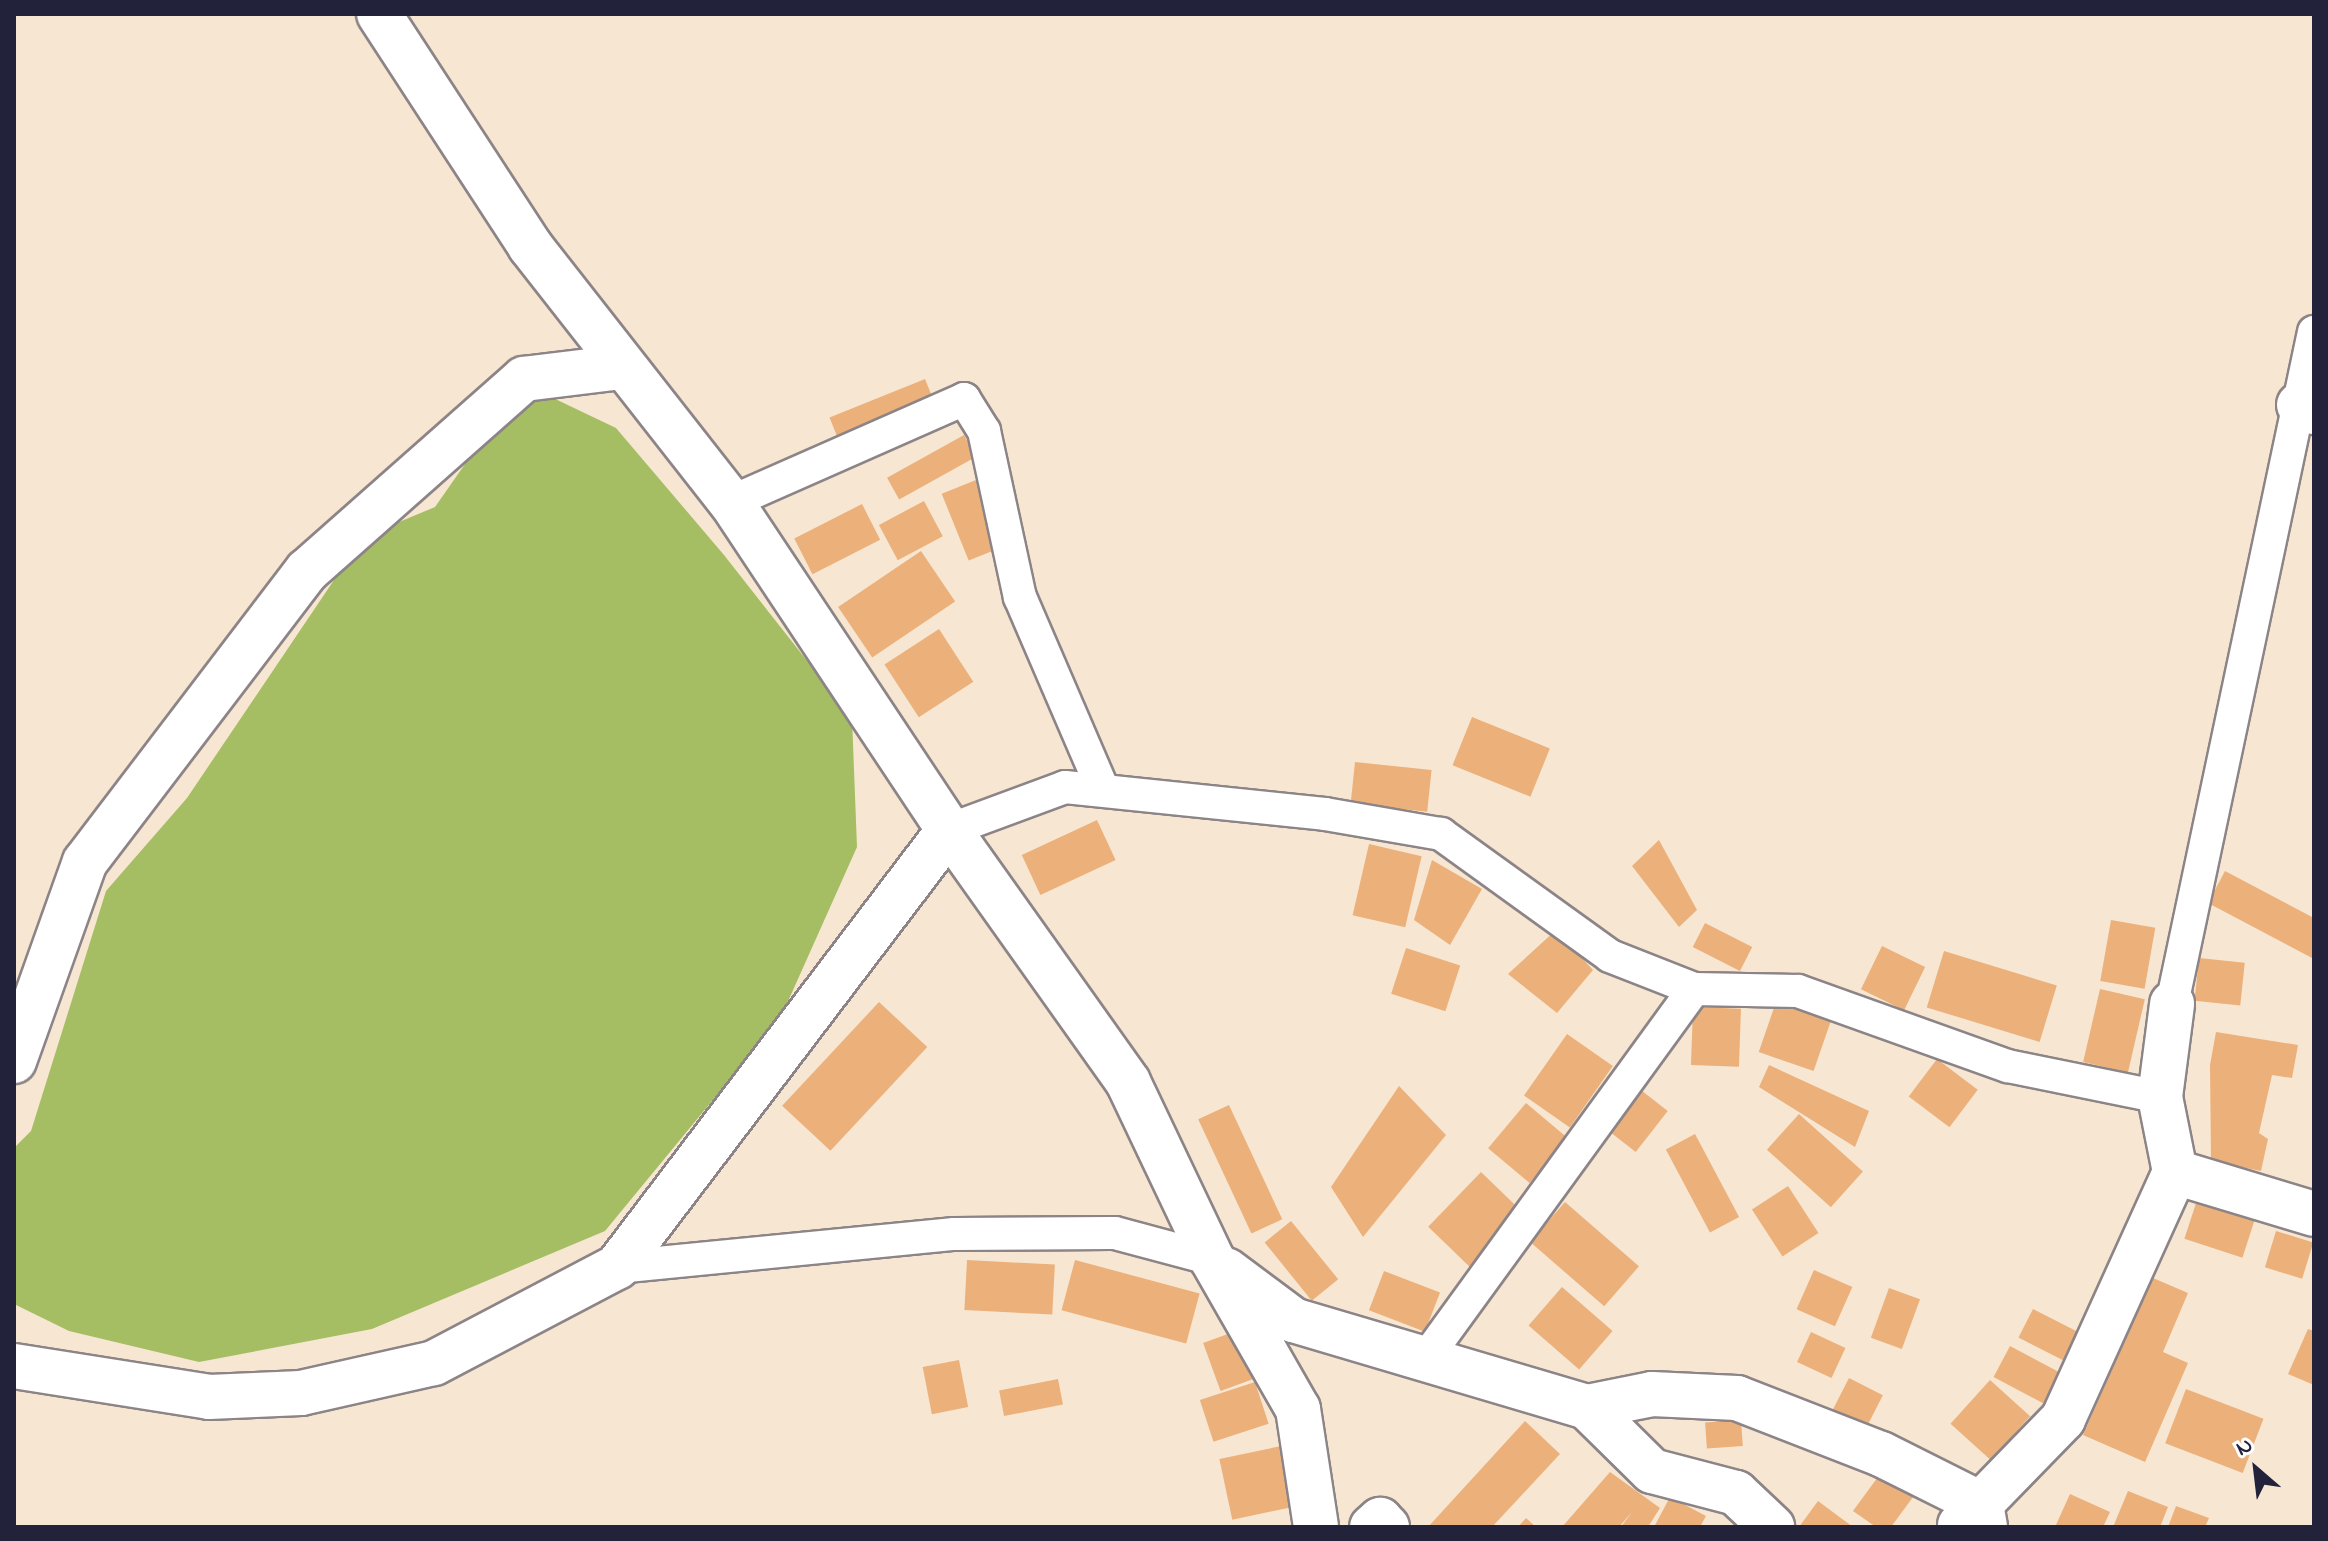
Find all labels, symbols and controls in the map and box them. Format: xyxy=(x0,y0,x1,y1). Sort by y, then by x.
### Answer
north arrow xyxy=(2216,1429,2296,1509)
text: N xyxy=(2231,1430,2259,1465)

